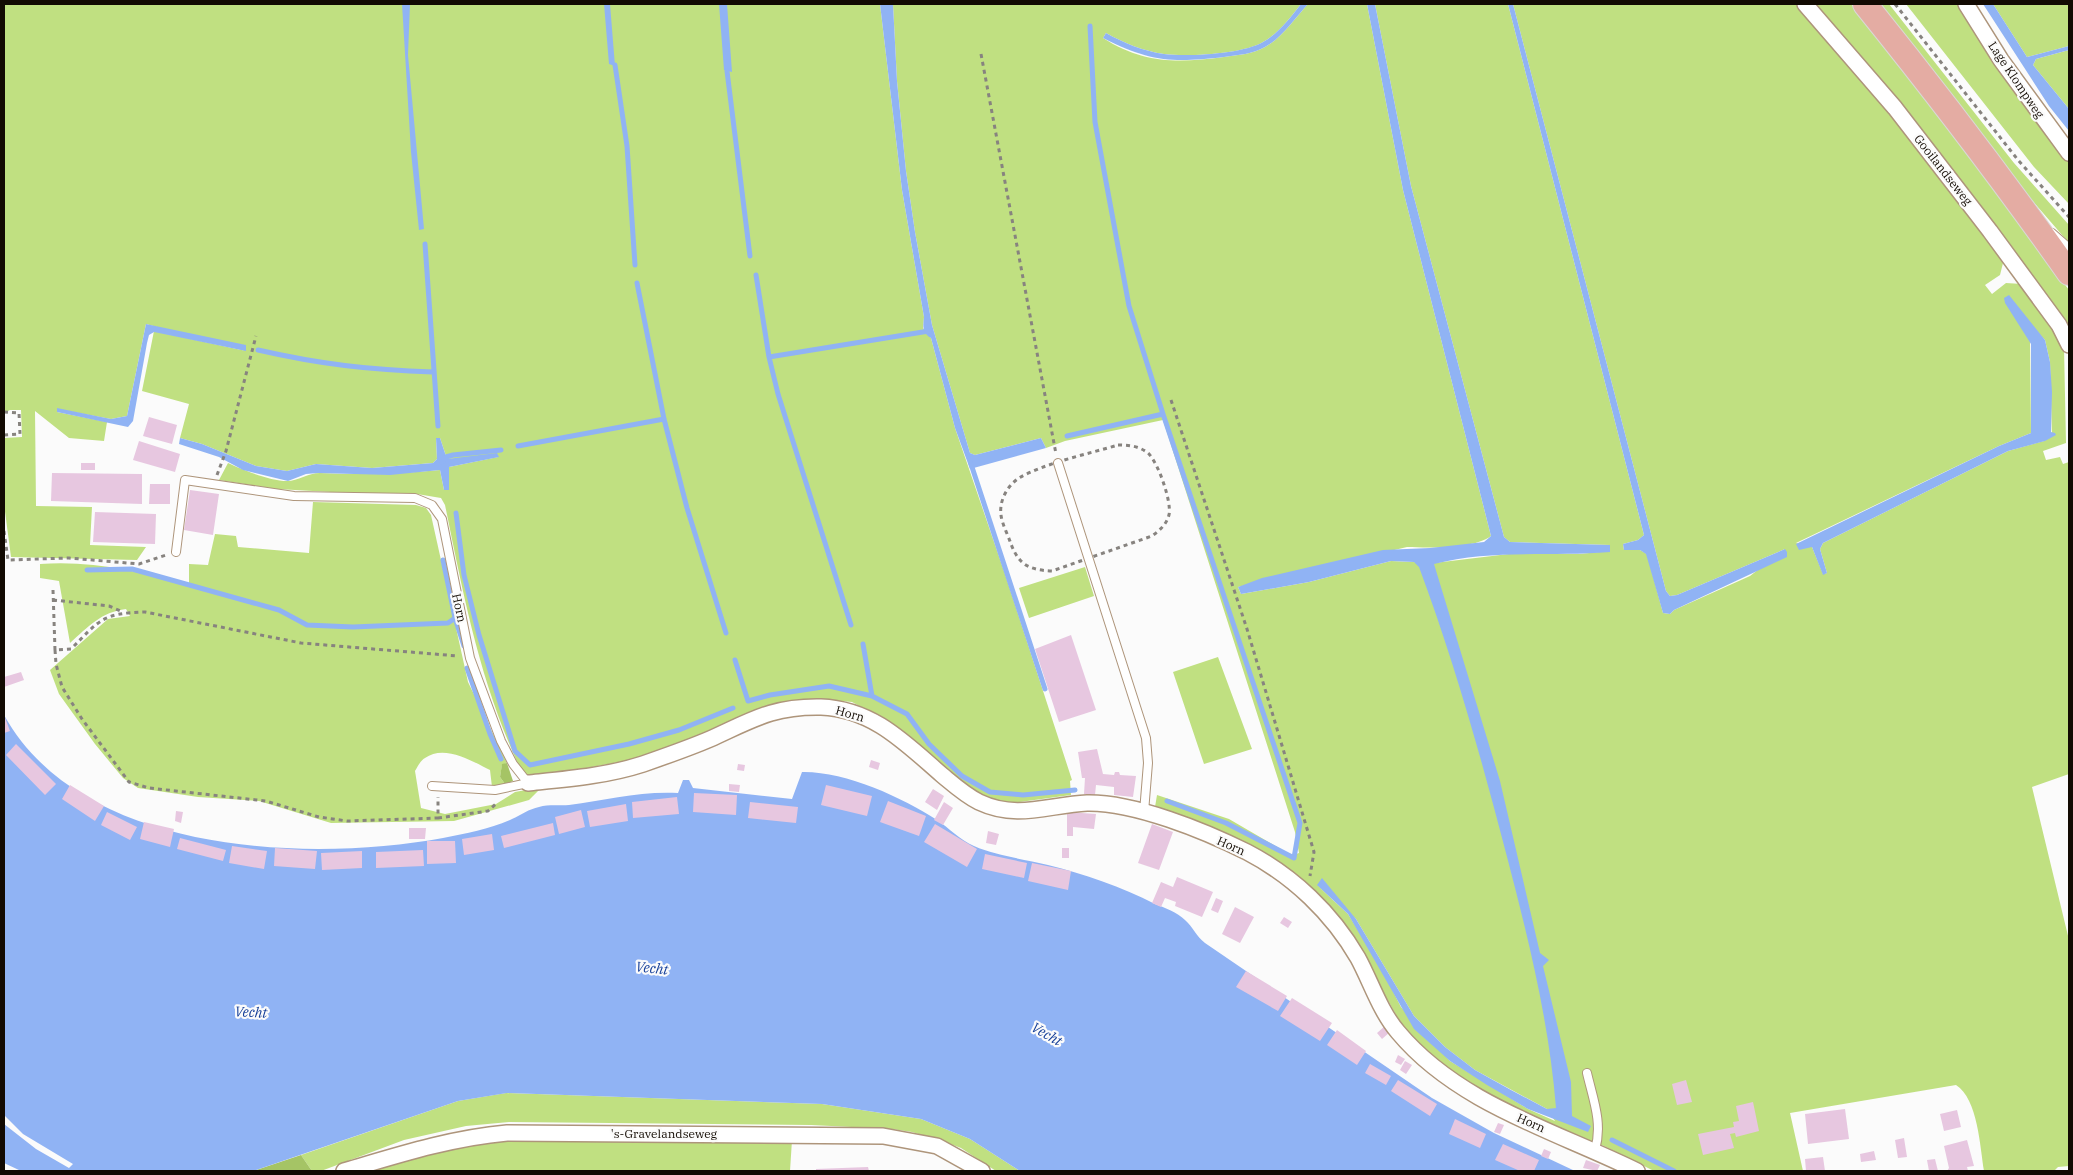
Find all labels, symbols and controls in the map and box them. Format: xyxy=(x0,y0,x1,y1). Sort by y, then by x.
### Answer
street label: Lage Klompweg xyxy=(1985,39,2048,121)
street label: Gooilandseweg xyxy=(1911,131,1976,208)
street label: Horn xyxy=(449,592,470,624)
street label: Horn xyxy=(834,702,867,725)
street label: Horn xyxy=(1215,833,1248,858)
water label: Vecht xyxy=(635,957,670,979)
water label: Vecht xyxy=(234,1002,269,1022)
water label: Vecht xyxy=(1028,1018,1067,1050)
street label: Horn xyxy=(1515,1110,1548,1135)
street label: 's-Gravelandseweg xyxy=(611,1126,718,1141)

